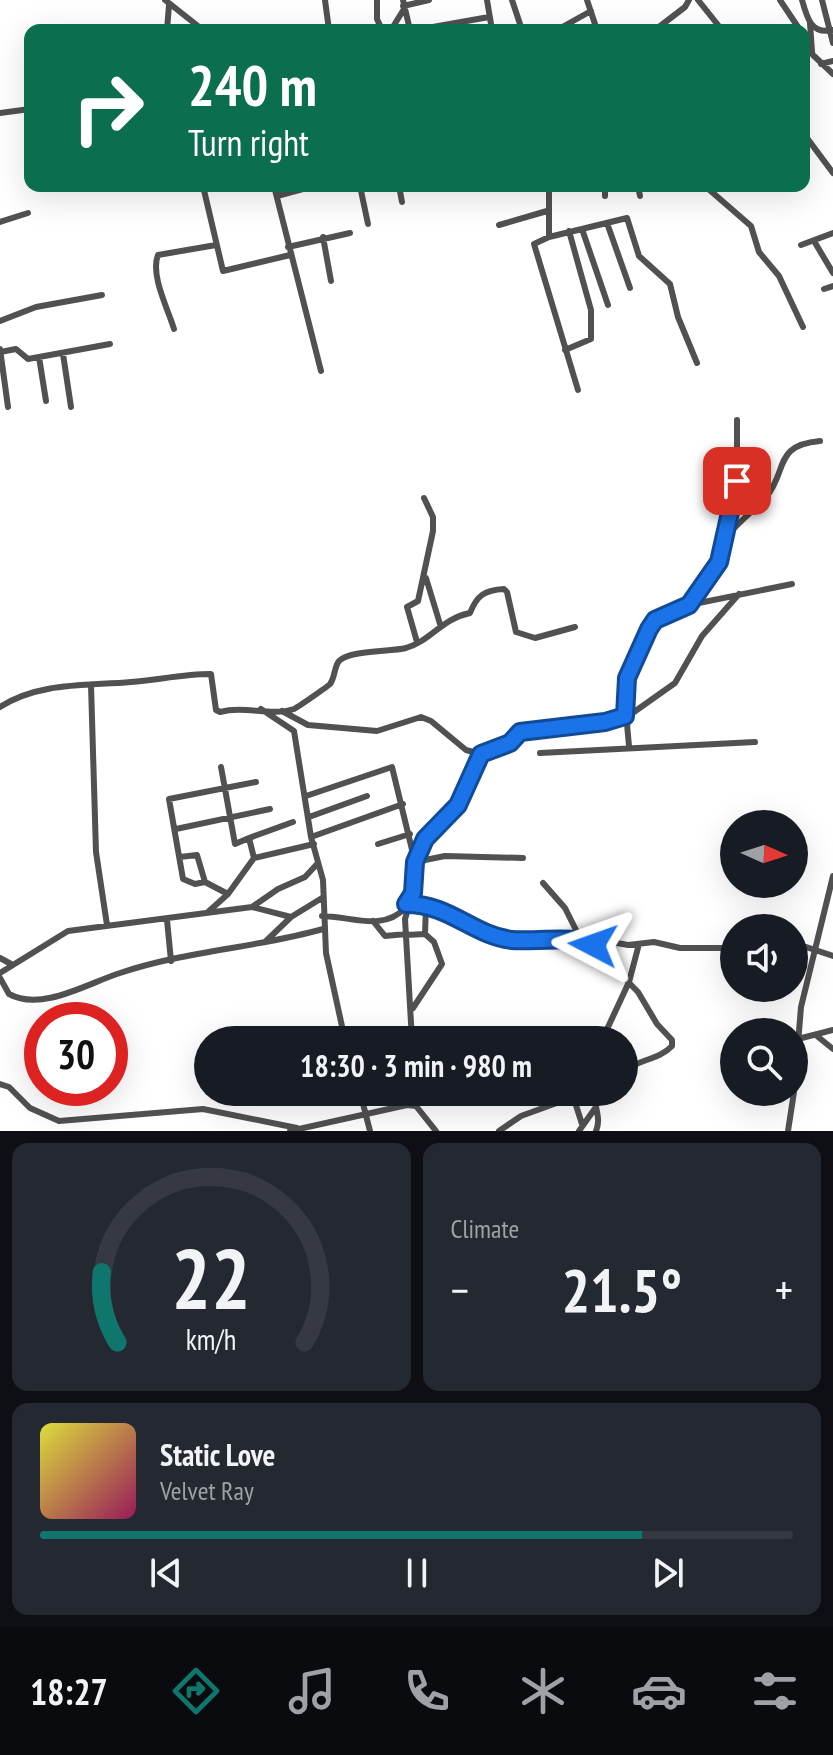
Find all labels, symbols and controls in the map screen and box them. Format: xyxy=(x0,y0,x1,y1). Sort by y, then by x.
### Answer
text: 240 m xyxy=(188,49,317,121)
icon: right xyxy=(56,56,160,160)
text: Turn right xyxy=(188,119,309,166)
pin xyxy=(703,447,771,515)
icon: arrive xyxy=(715,459,759,503)
north arrow xyxy=(720,810,808,898)
map controls xyxy=(720,810,808,1106)
position arrow xyxy=(551,903,635,987)
button: sound xyxy=(720,914,808,1002)
speed limit sign: 30 xyxy=(24,1002,128,1106)
button: search xyxy=(720,1018,808,1106)
text: 18:30 · 3 min · 980 m xyxy=(300,1046,532,1085)
text: Climate xyxy=(451,1212,519,1245)
text: 22 xyxy=(171,1224,251,1332)
text: 21.5° xyxy=(561,1251,682,1329)
text: − xyxy=(451,1261,469,1318)
text: + xyxy=(775,1261,793,1318)
text: km/h xyxy=(186,1321,237,1358)
text: Static Love xyxy=(160,1435,275,1474)
text: Velvet Ray xyxy=(160,1474,254,1507)
icon: previous xyxy=(144,1551,188,1595)
icon: pause xyxy=(395,1551,439,1595)
icon: next xyxy=(646,1551,690,1595)
icon: directions xyxy=(168,1663,224,1719)
icon: music xyxy=(284,1663,340,1719)
icon: phone xyxy=(399,1663,455,1719)
icon: climate xyxy=(515,1663,571,1719)
icon: car xyxy=(631,1663,687,1719)
icon: filters xyxy=(747,1663,803,1719)
text: 18:27 xyxy=(30,1668,108,1715)

